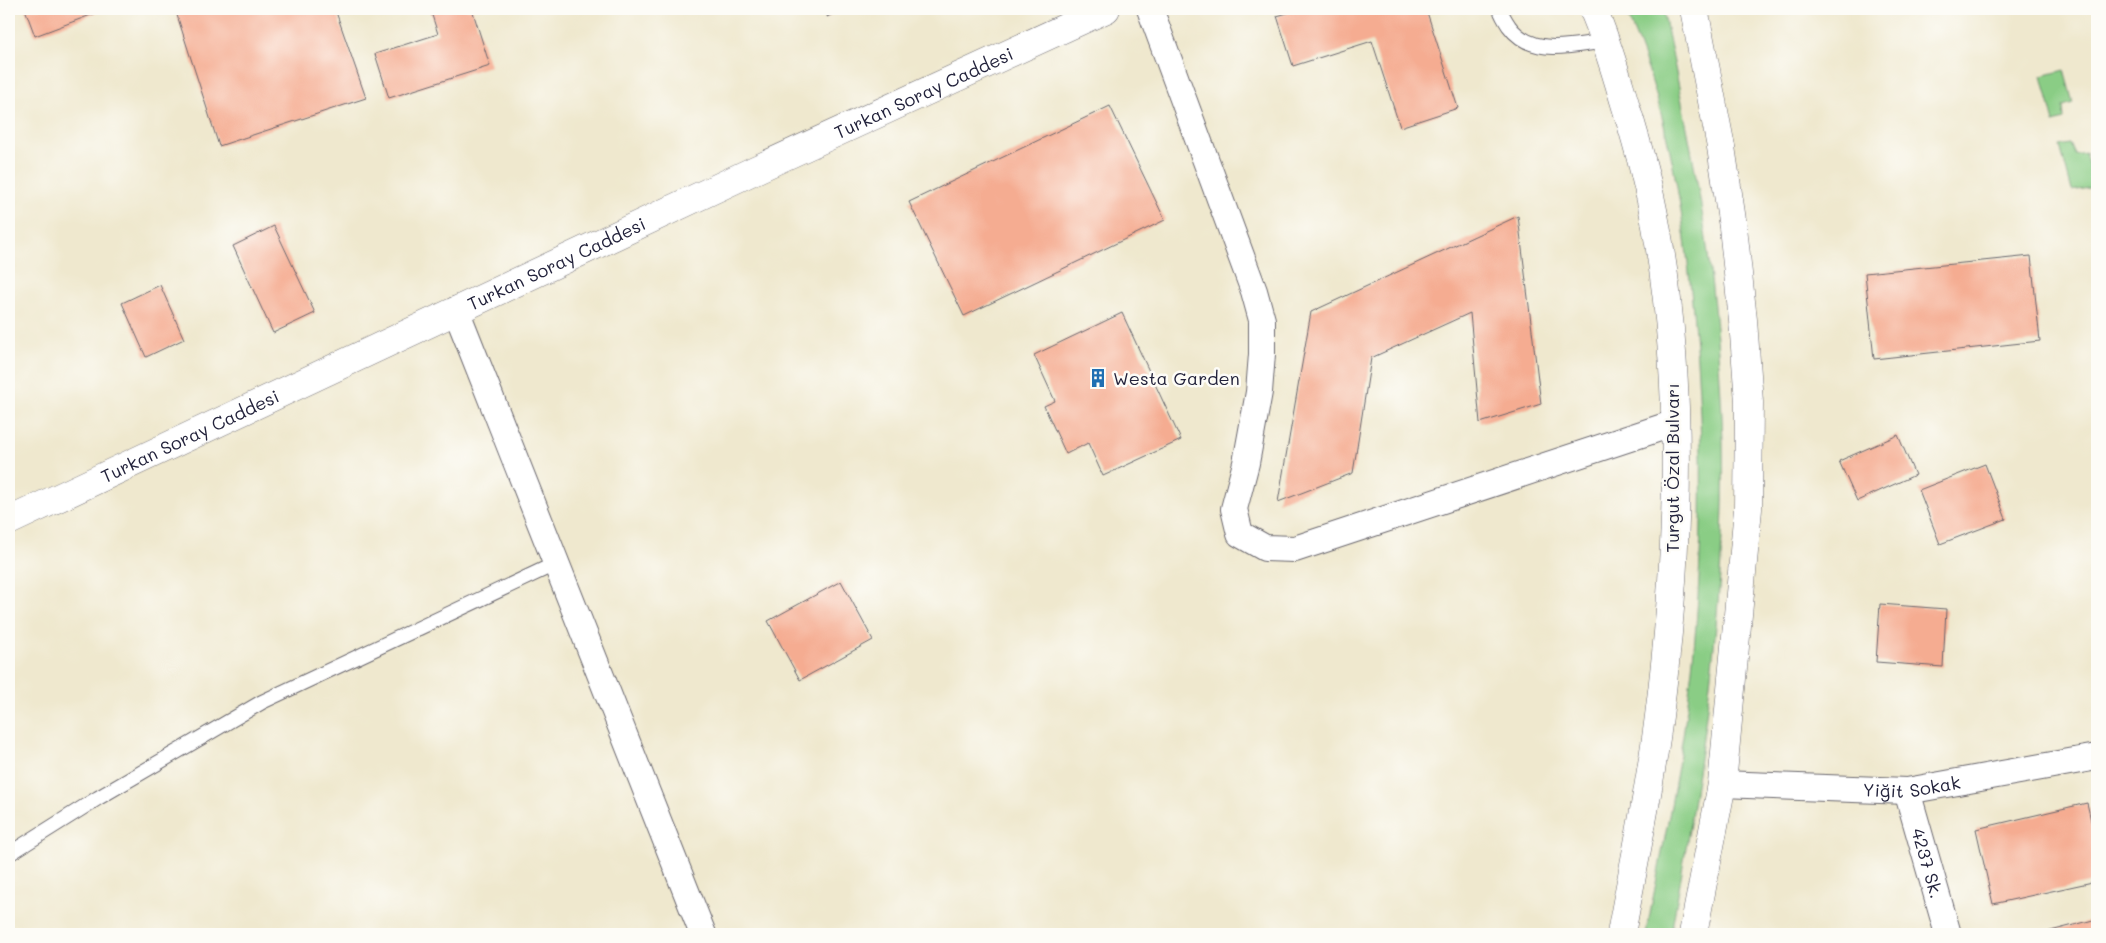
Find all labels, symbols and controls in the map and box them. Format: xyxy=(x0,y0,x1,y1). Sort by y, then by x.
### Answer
street label: Turkan Soray Caddesi xyxy=(830,41,1017,144)
street label: Turkan Soray Caddesi xyxy=(464,211,649,316)
place label: Westa Garden xyxy=(1113,366,1240,390)
building icon: Westa Garden xyxy=(1087,367,1109,389)
street label: Turgut Özal Bulvarı xyxy=(1660,383,1684,553)
street label: Turkan Soray Caddesi xyxy=(97,384,283,488)
street label: Yiğit Sokak xyxy=(1862,770,1962,803)
street label: 4237 Sk. xyxy=(1906,825,1949,901)

